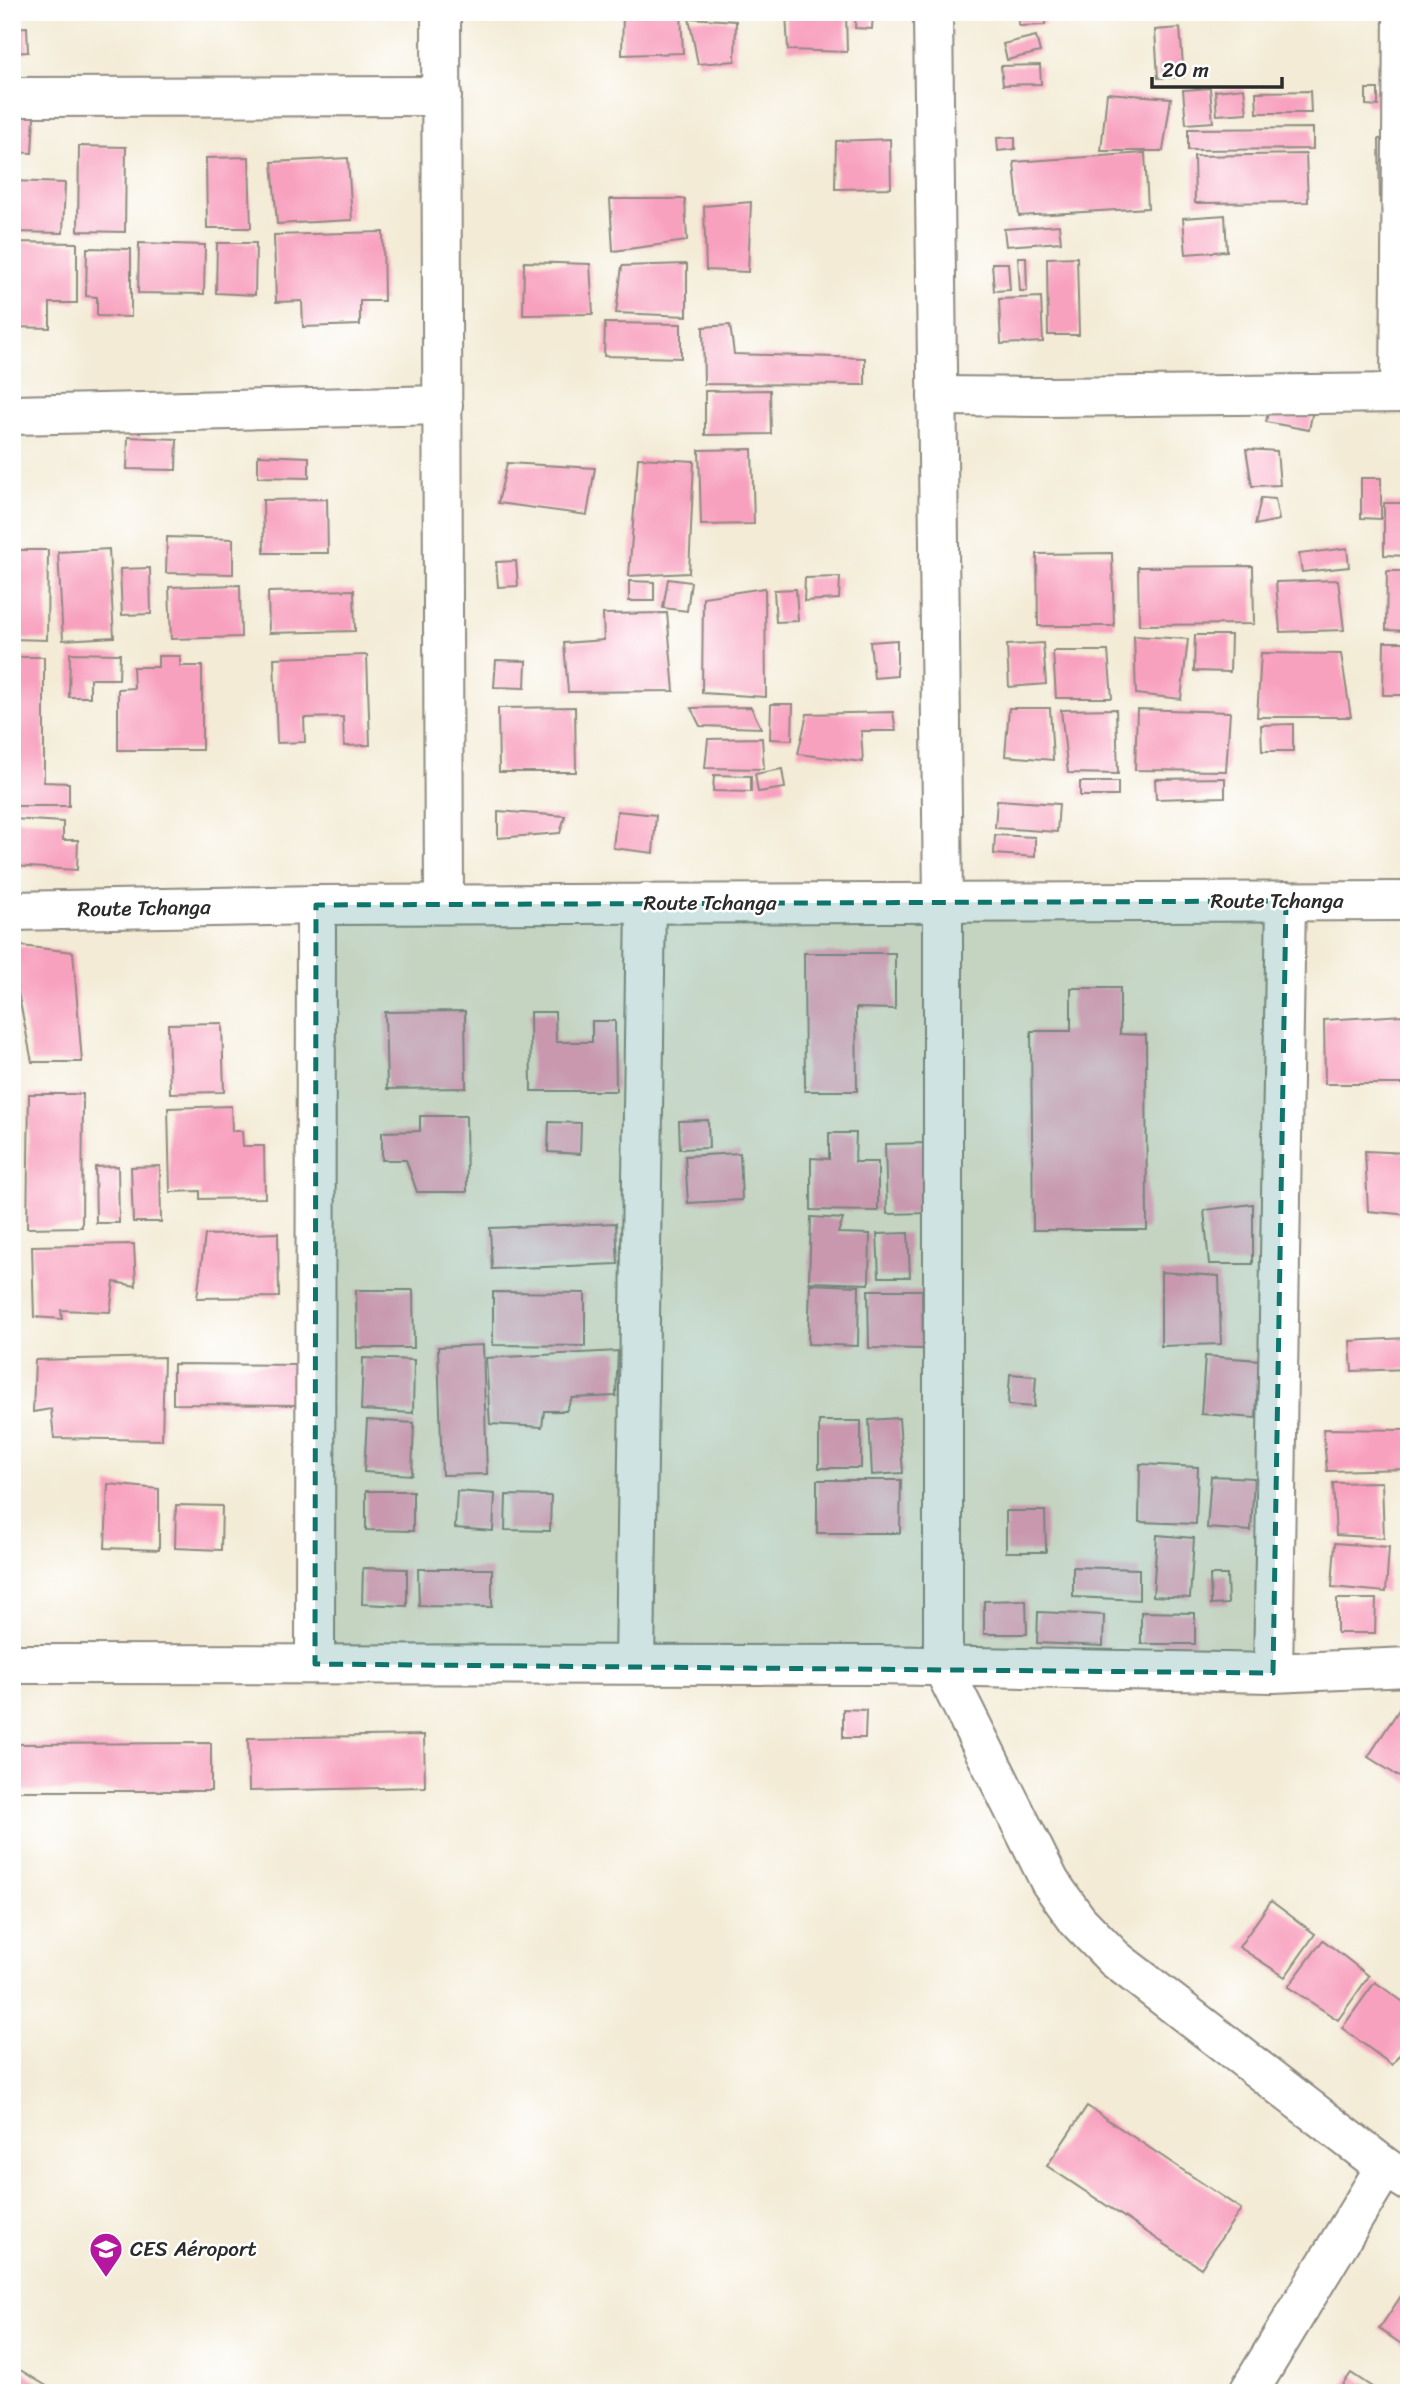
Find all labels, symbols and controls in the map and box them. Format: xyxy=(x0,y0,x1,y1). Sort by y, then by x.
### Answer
scale bar xyxy=(1152,46,1281,90)
text: 20 m xyxy=(1162,51,1209,89)
street label: Route Tchanga xyxy=(1210,882,1344,920)
street label: Route Tchanga xyxy=(643,884,777,922)
street label: Route Tchanga xyxy=(77,888,211,928)
school or university icon: CES Aéroport xyxy=(87,2230,125,2279)
place label: CES Aéroport xyxy=(130,2230,257,2268)

